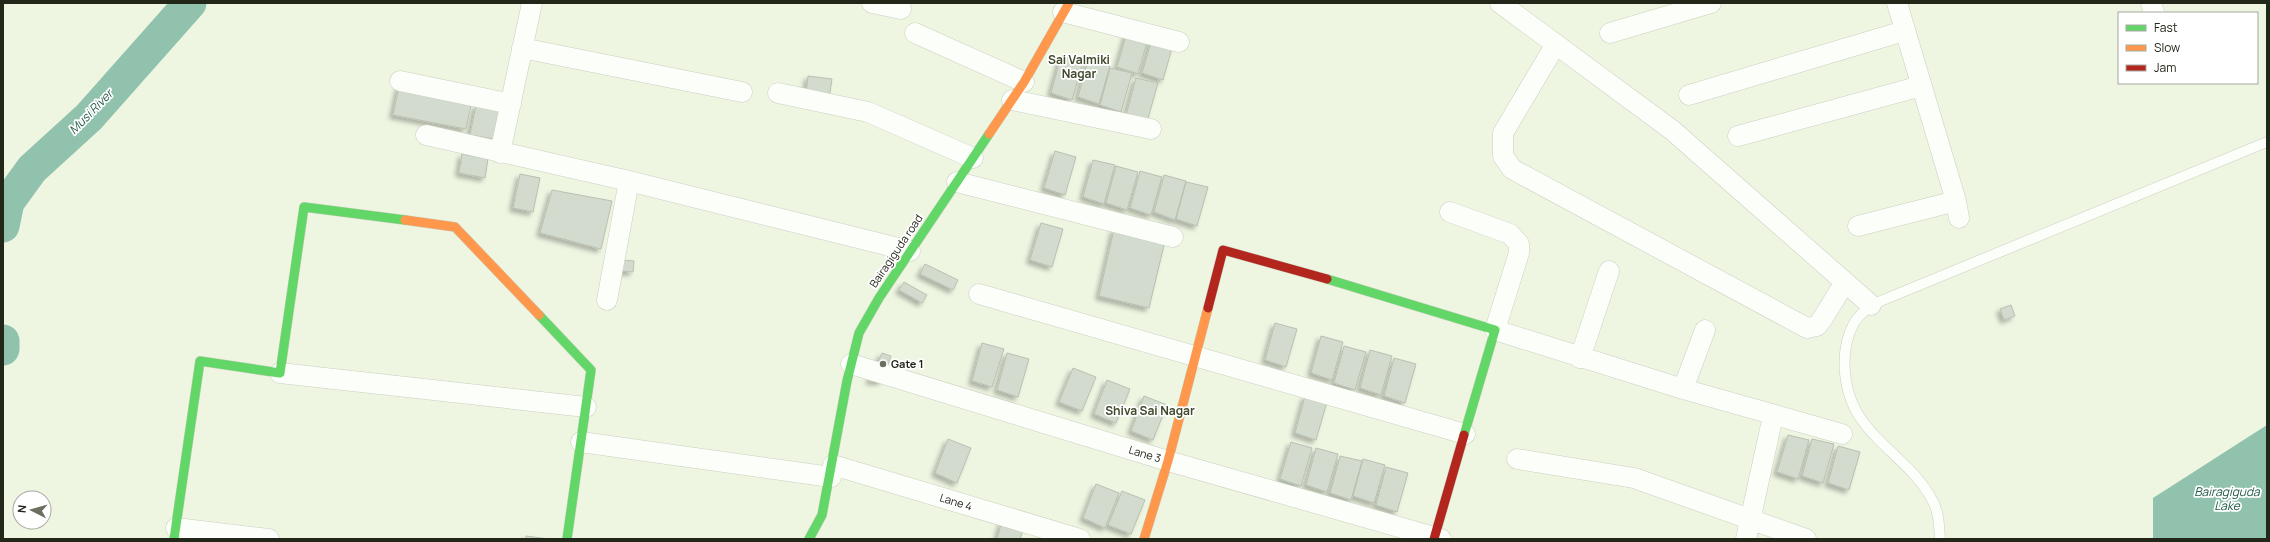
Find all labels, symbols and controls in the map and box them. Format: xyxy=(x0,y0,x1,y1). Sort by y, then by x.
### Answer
legend xyxy=(2118,12,2258,84)
text: Fast xyxy=(2154,19,2178,36)
text: Slow xyxy=(2154,39,2180,56)
district label: Sai Valmiki Nagar xyxy=(1048,51,1110,82)
text: Jam xyxy=(2154,59,2176,76)
water label: Musi River xyxy=(65,84,117,138)
street label: Bairagiguda road xyxy=(866,211,926,290)
place label: Gate 1 xyxy=(891,356,924,371)
marker: Gate 1 xyxy=(878,359,888,369)
district label: Shiva Sai Nagar xyxy=(1105,402,1195,419)
street label: Lane 3 xyxy=(1127,442,1163,466)
water label: Bairagiguda Lake xyxy=(2194,483,2261,514)
street label: Lane 4 xyxy=(938,489,974,514)
north arrow xyxy=(12,490,52,530)
text: N xyxy=(14,504,29,514)

